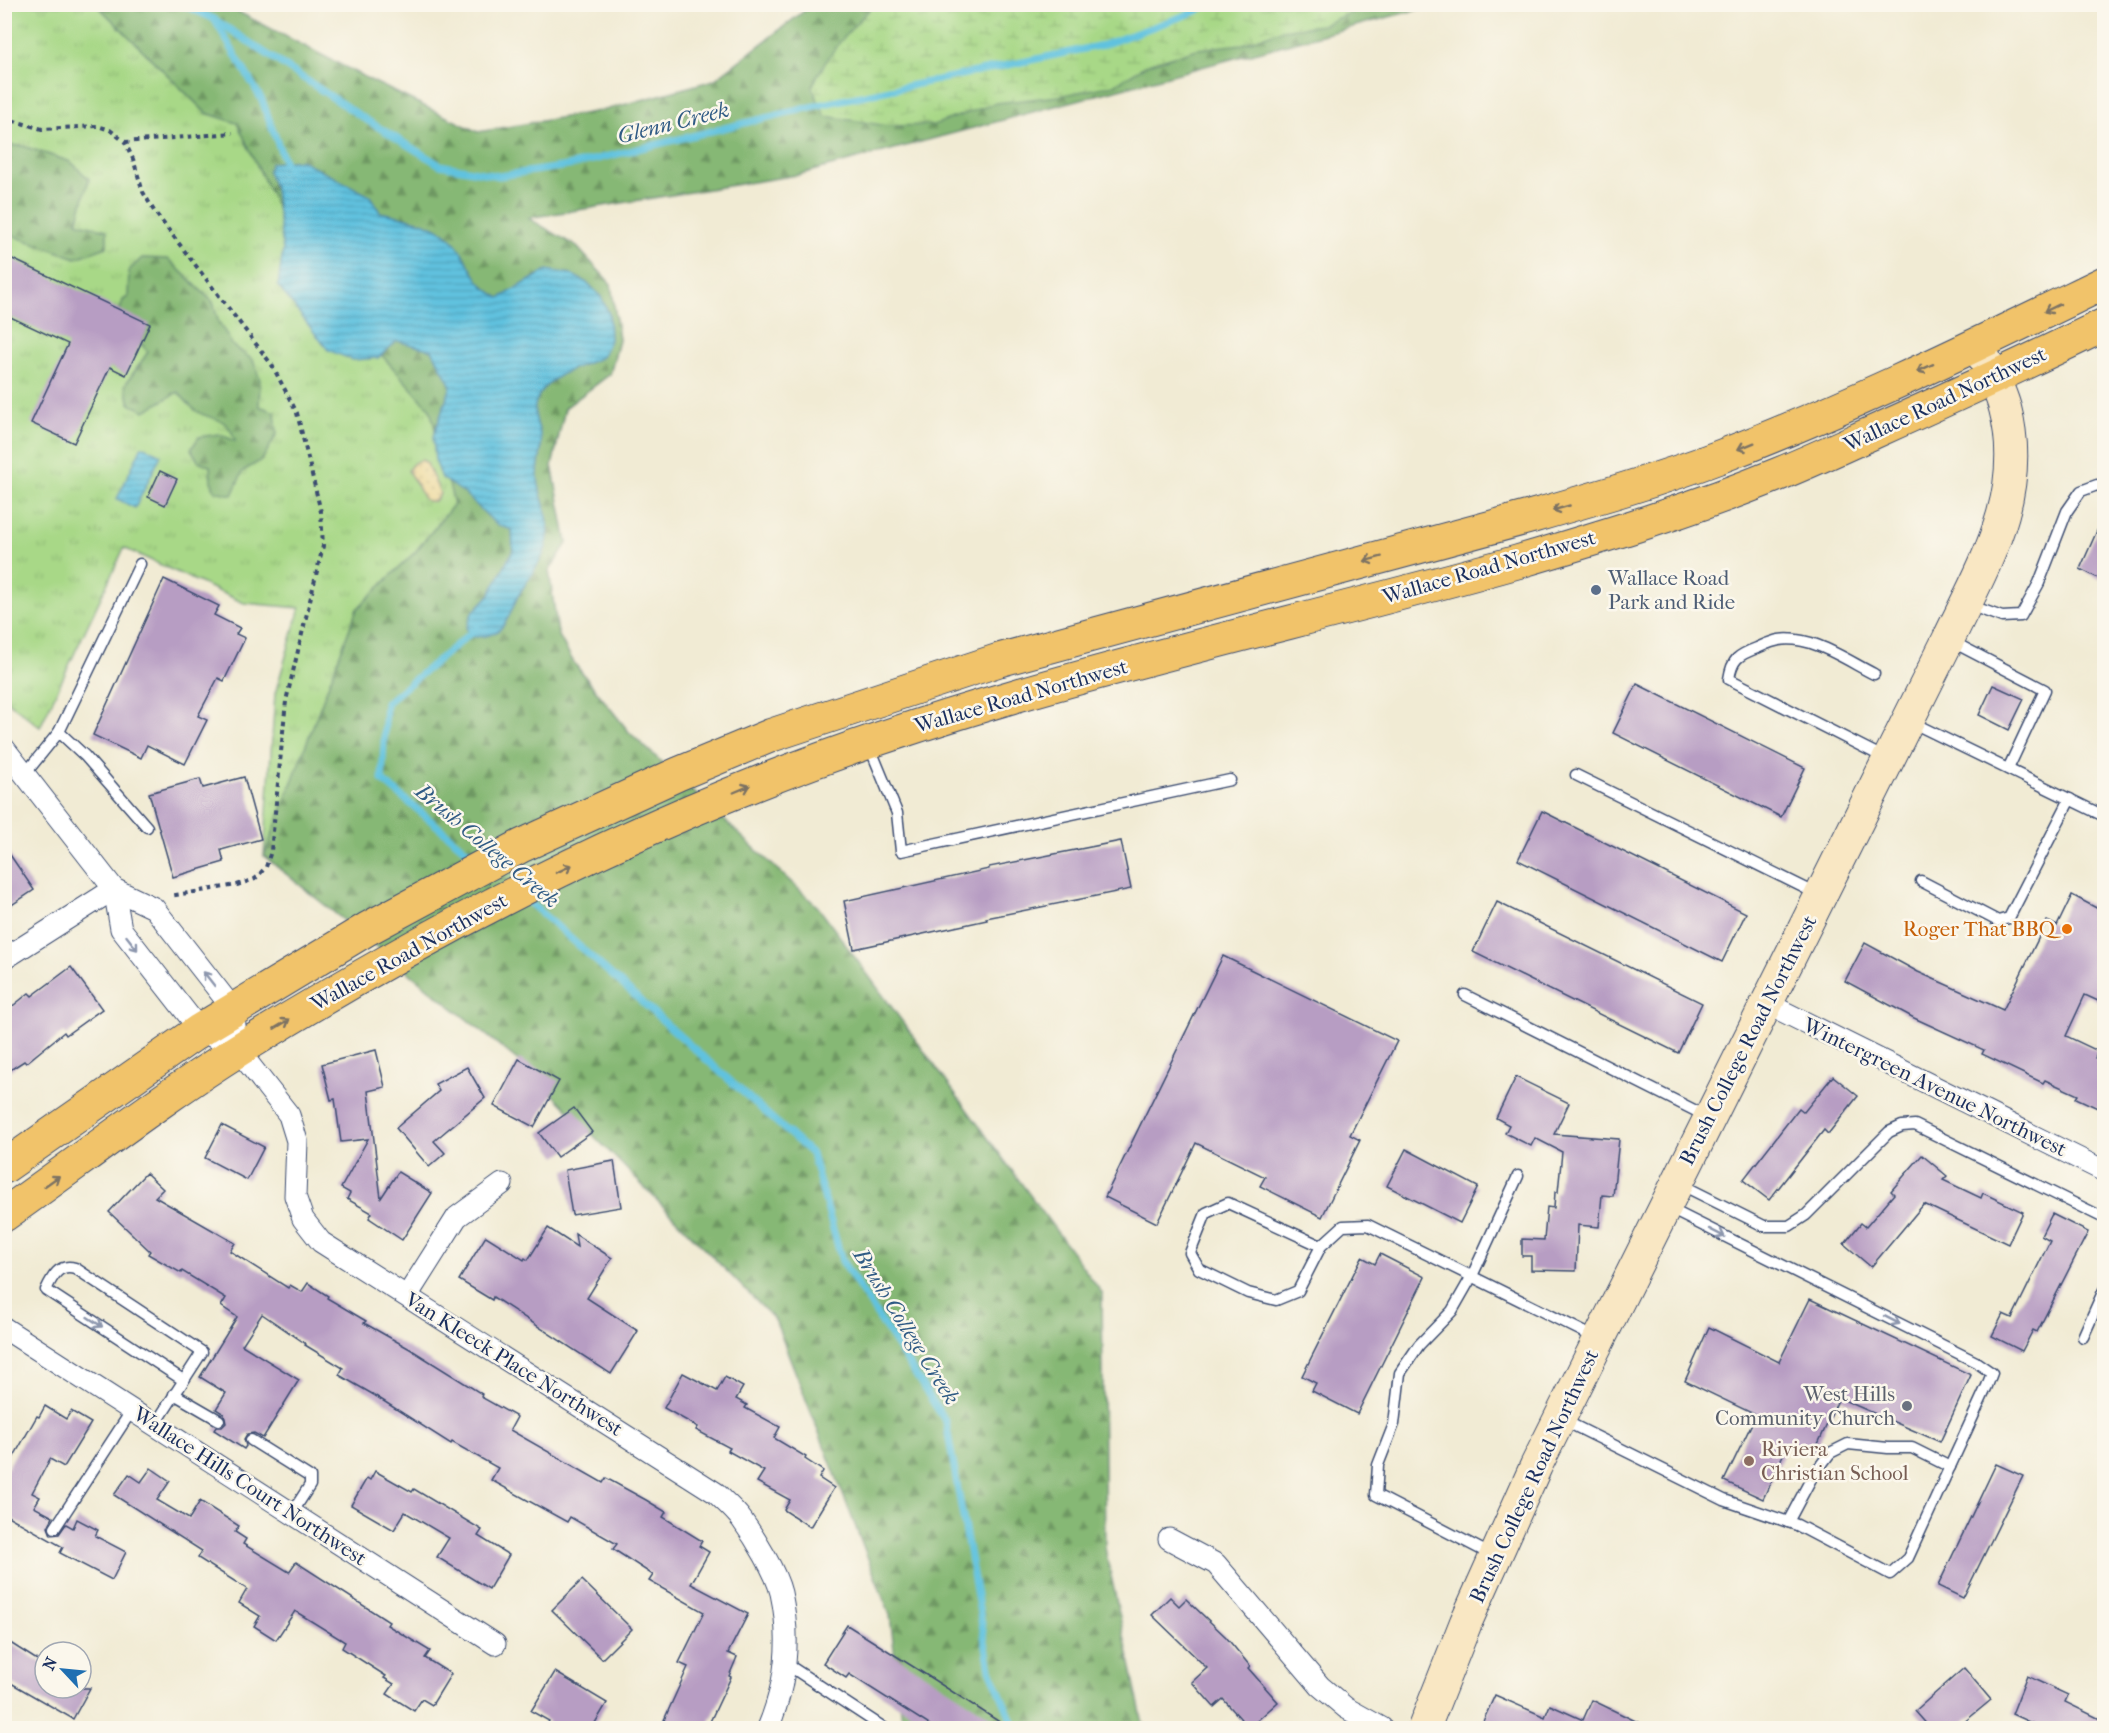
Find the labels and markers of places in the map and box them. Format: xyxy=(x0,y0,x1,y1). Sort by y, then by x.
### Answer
place label: Wallace Road Park and Ride xyxy=(1607,566,1735,614)
marker: Wallace Road Park and Ride xyxy=(1589,583,1603,597)
place label: Roger That BBQ xyxy=(1903,917,2062,941)
marker: Roger That BBQ xyxy=(2060,922,2074,936)
place label: West Hills Community Church xyxy=(1715,1382,1895,1430)
marker: West Hills Community Church xyxy=(1900,1399,1914,1413)
place label: Riviera Christian School xyxy=(1761,1437,1909,1485)
marker: Riviera Christian School xyxy=(1742,1454,1756,1468)

